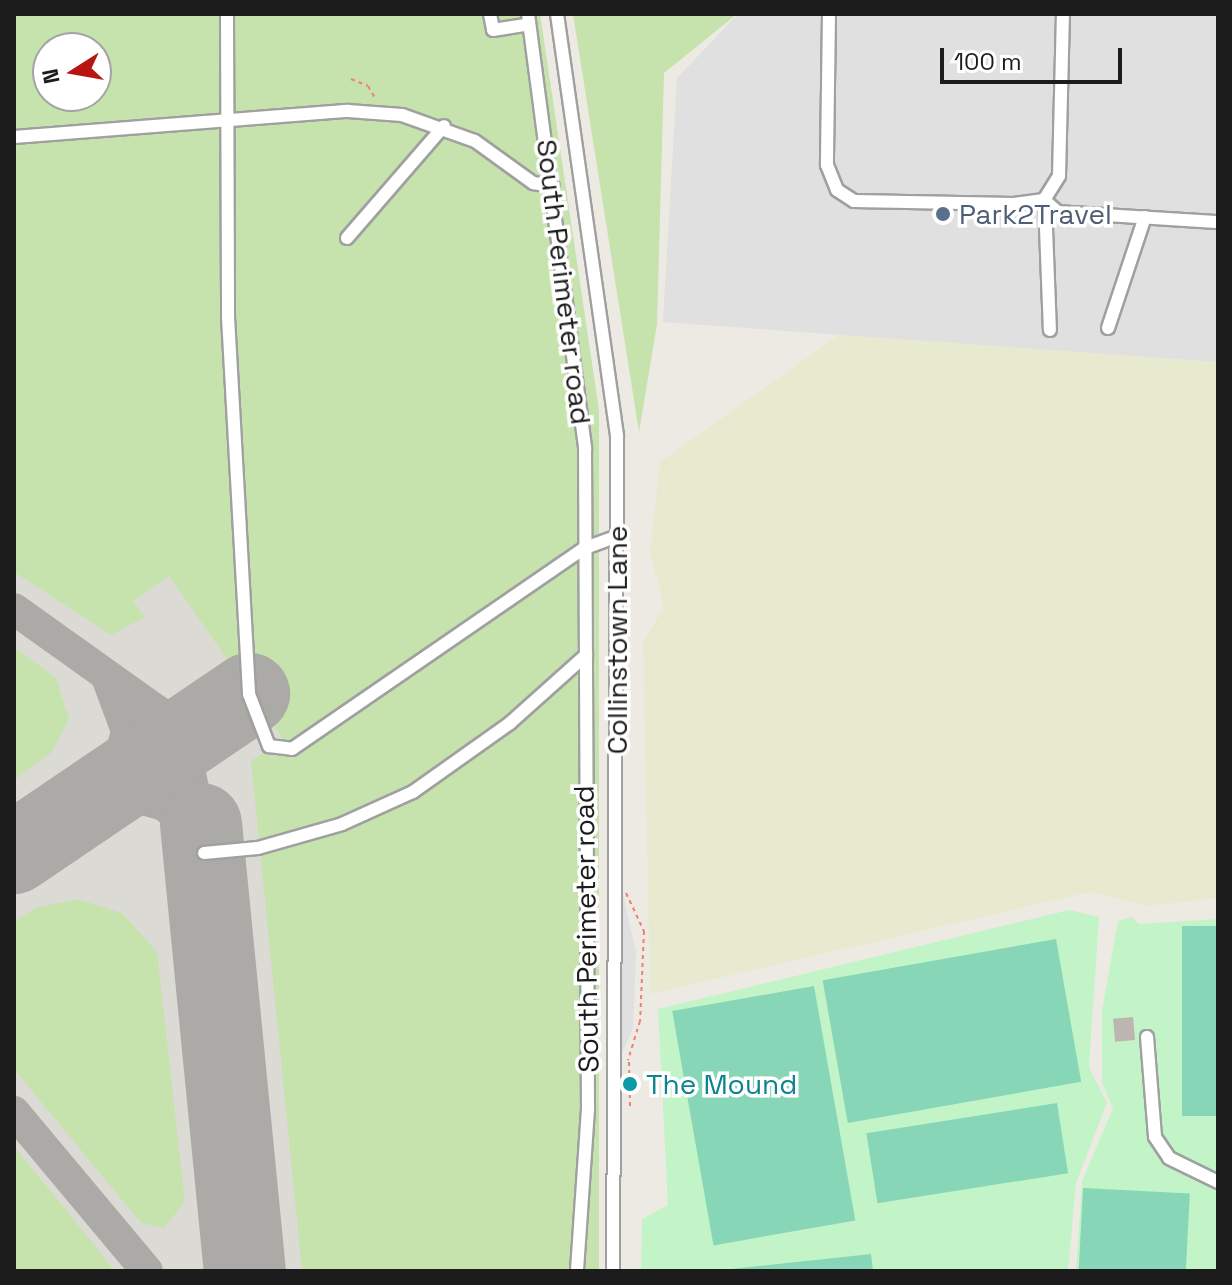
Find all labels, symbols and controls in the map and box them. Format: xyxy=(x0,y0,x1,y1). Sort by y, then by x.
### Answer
north arrow xyxy=(32,32,112,112)
scale bar xyxy=(944,32,1126,82)
text: 100 m xyxy=(954,46,1022,77)
text: N xyxy=(35,66,66,86)
street label: South Perimeter road xyxy=(530,137,598,427)
place label: Park2Travel xyxy=(959,197,1112,231)
marker: Park2Travel xyxy=(934,205,952,223)
street label: Collinstown Lane xyxy=(600,526,634,754)
street label: South Perimeter road xyxy=(567,785,605,1073)
place label: The Mound xyxy=(646,1067,797,1101)
marker: The Mound xyxy=(621,1075,639,1093)

